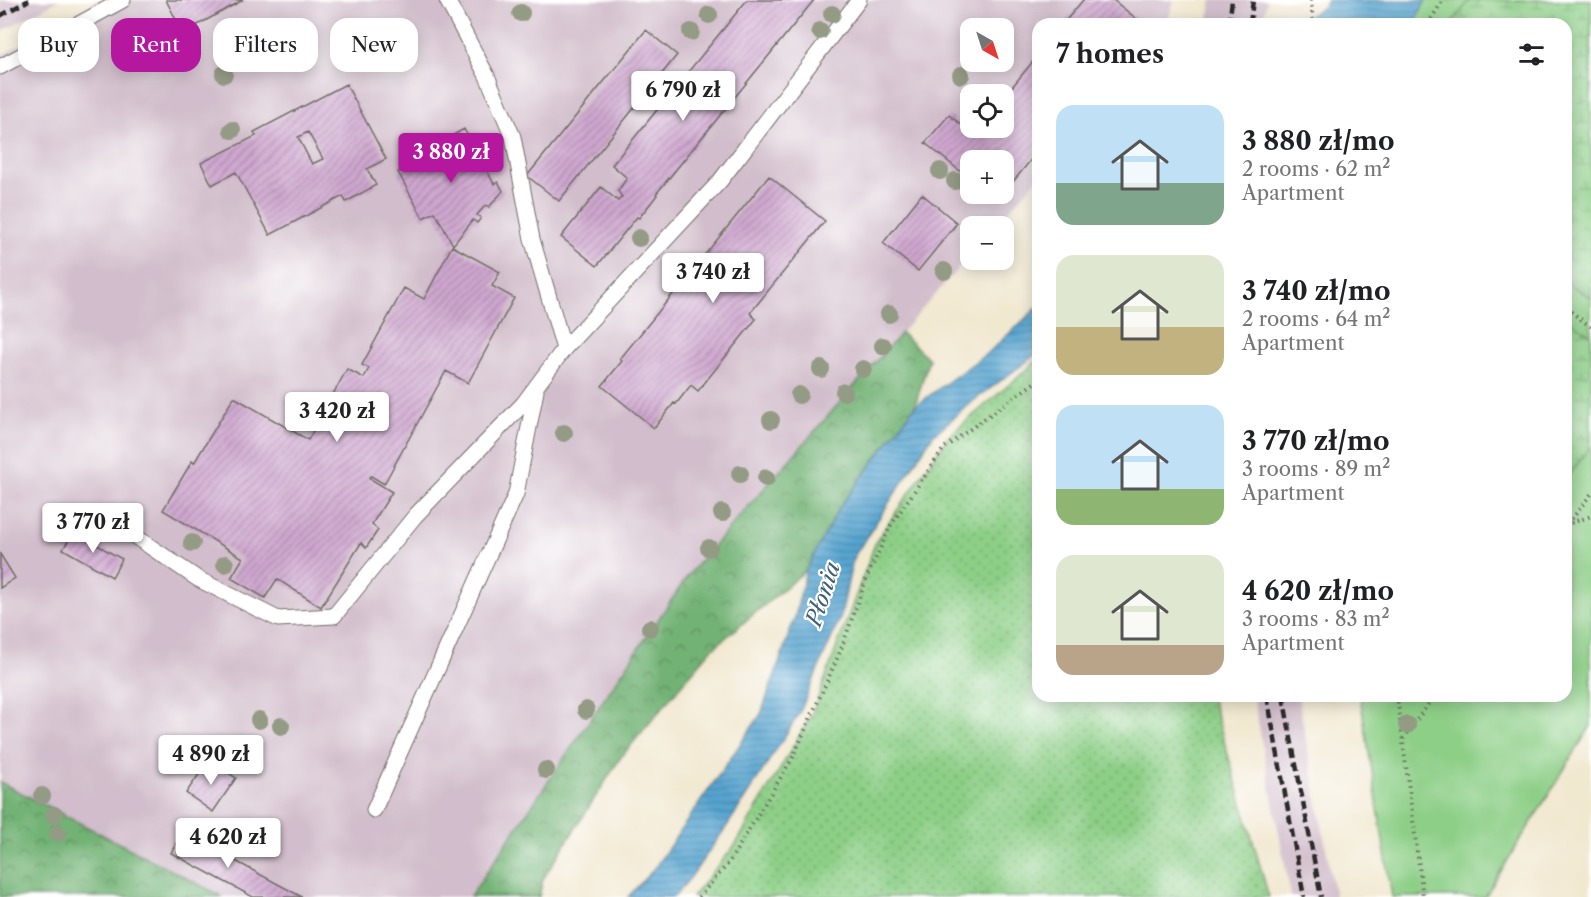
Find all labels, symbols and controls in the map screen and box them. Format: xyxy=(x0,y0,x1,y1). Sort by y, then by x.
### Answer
chip: Buy xyxy=(18,18,99,72)
chip: Rent xyxy=(111,18,201,72)
chip: Filters xyxy=(213,18,318,72)
chip: New xyxy=(330,18,418,72)
north arrow xyxy=(960,18,1014,72)
map controls xyxy=(960,18,1014,270)
text: 7 homes xyxy=(1056,38,1164,70)
icon: filters xyxy=(1515,38,1548,71)
pin: 6 790 zł xyxy=(621,71,745,122)
text: 6 790 zł xyxy=(645,78,721,102)
button: locate xyxy=(960,84,1014,138)
text: 3 880 zł/mo xyxy=(1242,125,1394,157)
icon: home xyxy=(1104,129,1176,201)
pin: 3 880 zł xyxy=(389,133,513,184)
text: 3 880 zł xyxy=(412,140,490,164)
button: + xyxy=(960,150,1014,204)
text: 2 rooms · 62 m² xyxy=(1242,157,1390,181)
text: Apartment xyxy=(1242,181,1345,205)
button: − xyxy=(960,216,1014,270)
pin: 3 740 zł xyxy=(651,253,775,304)
text: 3 740 zł xyxy=(676,260,750,284)
text: 3 740 zł/mo xyxy=(1242,275,1391,307)
icon: home xyxy=(1104,279,1176,351)
text: 2 rooms · 64 m² xyxy=(1242,307,1391,331)
text: Apartment xyxy=(1242,331,1345,355)
pin: 3 420 zł xyxy=(275,392,399,443)
text: 3 420 zł xyxy=(299,399,375,423)
text: 3 770 zł/mo xyxy=(1242,425,1390,457)
icon: home xyxy=(1104,429,1176,501)
text: 3 rooms · 89 m² xyxy=(1242,457,1390,481)
text: Apartment xyxy=(1242,481,1345,505)
pin: 3 770 zł xyxy=(31,503,155,554)
text: 3 770 zł xyxy=(56,510,130,534)
water label: Płonia xyxy=(799,558,846,631)
text: 4 620 zł/mo xyxy=(1242,575,1394,607)
icon: home xyxy=(1104,579,1176,651)
text: 3 rooms · 83 m² xyxy=(1242,607,1390,631)
text: Apartment xyxy=(1242,631,1345,655)
pin: 4 890 zł xyxy=(149,735,273,786)
text: 4 890 zł xyxy=(172,742,250,766)
pin: 4 620 zł xyxy=(166,818,290,869)
text: 4 620 zł xyxy=(190,825,266,849)

